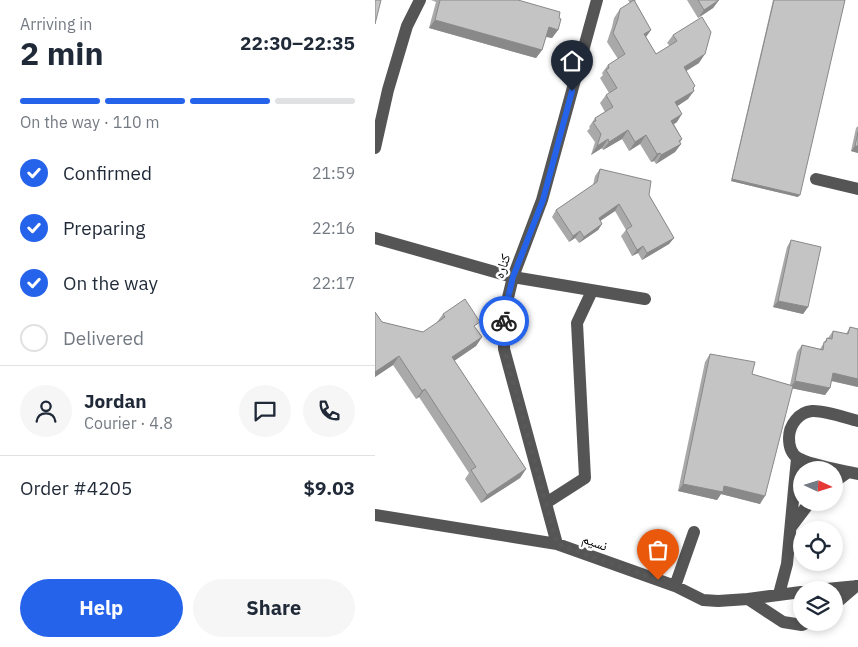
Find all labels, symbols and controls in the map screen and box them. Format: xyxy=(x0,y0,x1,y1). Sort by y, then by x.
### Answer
text: Arriving in xyxy=(20,14,92,34)
text: 22:30–22:35 xyxy=(240,31,355,55)
text: 2 min xyxy=(20,32,104,74)
pin xyxy=(551,40,593,91)
icon: home xyxy=(558,47,586,75)
text: On the way · 110 m xyxy=(20,112,159,132)
icon: check xyxy=(20,159,48,187)
text: Confirmed xyxy=(63,161,152,185)
text: 21:59 xyxy=(312,163,355,183)
icon: check xyxy=(20,214,48,242)
text: Preparing xyxy=(63,216,145,240)
text: 22:16 xyxy=(312,218,355,238)
street label: کناره xyxy=(489,251,515,281)
icon: check xyxy=(20,269,48,297)
text: On the way xyxy=(63,271,158,295)
text: 22:17 xyxy=(312,273,355,293)
courier xyxy=(479,296,529,346)
icon: bike xyxy=(490,307,518,335)
text: Delivered xyxy=(63,326,144,350)
button: person xyxy=(20,385,72,437)
button: chat xyxy=(239,385,291,437)
button: phone xyxy=(303,385,355,437)
text: Jordan xyxy=(84,389,147,413)
text: Courier · 4.8 xyxy=(84,413,173,433)
north arrow xyxy=(793,461,843,511)
map controls xyxy=(793,461,843,631)
text: Order #4205 xyxy=(20,476,132,500)
text: $9.03 xyxy=(303,476,355,500)
button: locate xyxy=(793,521,843,571)
street label: نسیم xyxy=(580,529,610,556)
pin xyxy=(637,529,679,580)
icon: bag xyxy=(644,536,672,564)
button: Help xyxy=(20,579,183,637)
button: Share xyxy=(193,579,355,637)
button: layers xyxy=(793,581,843,631)

